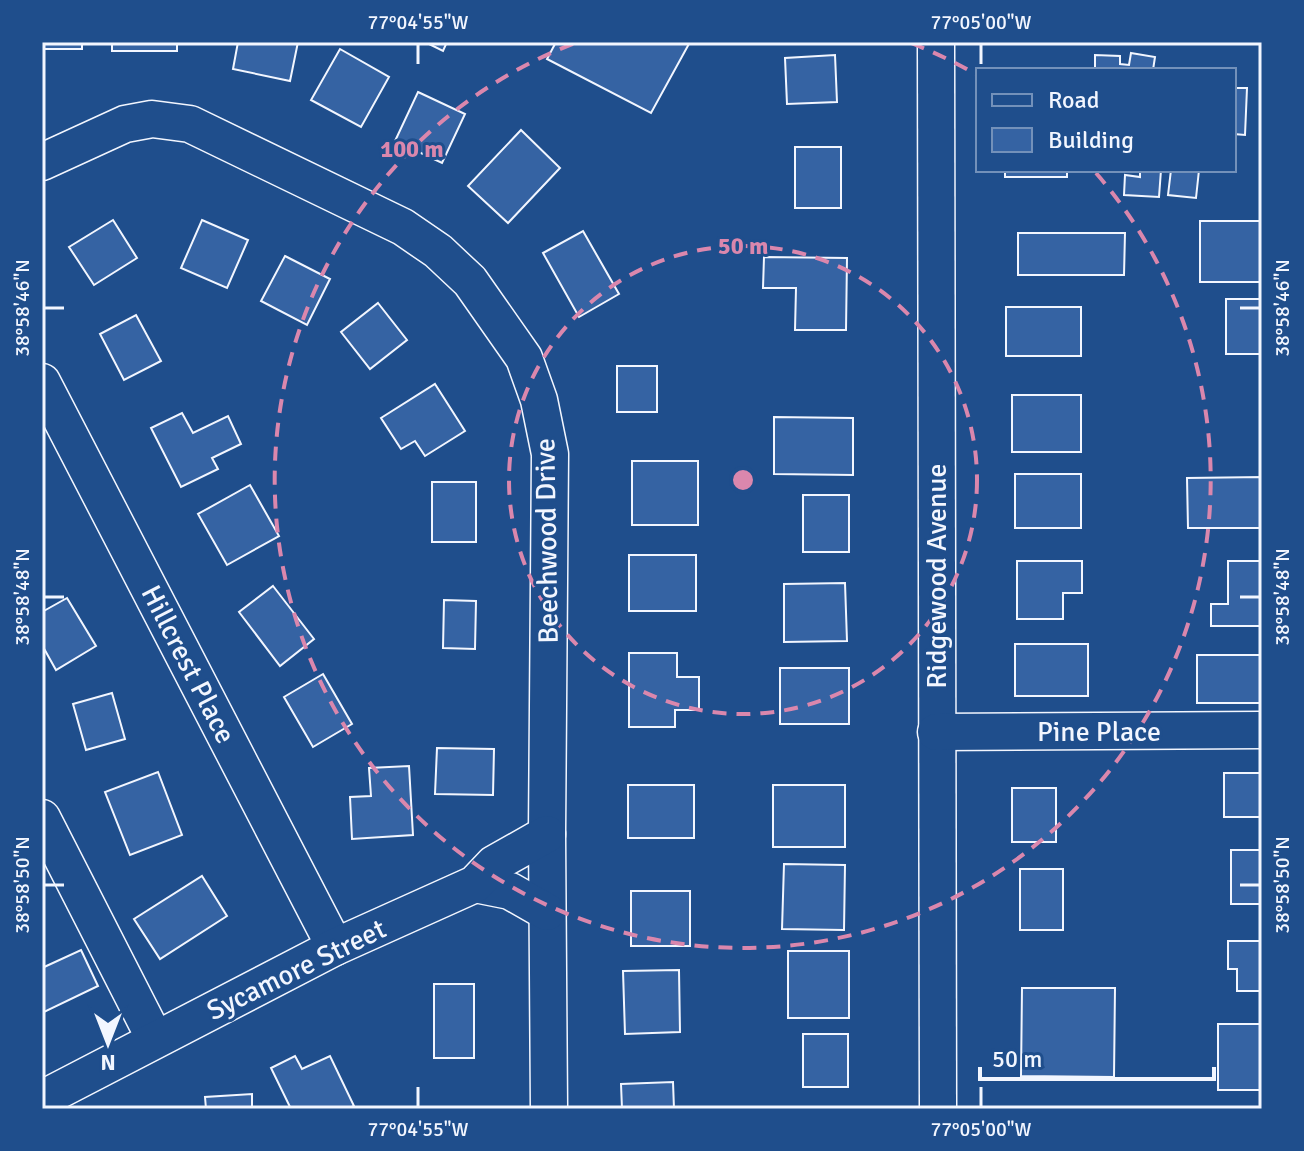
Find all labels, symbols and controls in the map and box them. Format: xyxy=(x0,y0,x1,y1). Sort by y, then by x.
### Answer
text: 77°04'55"W xyxy=(367,10,469,35)
text: 77°05'00"W xyxy=(930,10,1032,35)
legend xyxy=(976,68,1236,172)
text: Road xyxy=(1048,85,1099,115)
text: Building xyxy=(1048,125,1134,155)
text: 100 m xyxy=(380,134,444,164)
text: 50 m xyxy=(718,231,768,261)
text: 38°58'46"N xyxy=(10,259,35,357)
text: 38°58'46"N xyxy=(1270,259,1295,357)
street label: Beechwood Drive xyxy=(528,438,566,644)
street label: Ridgewood Avenue xyxy=(920,463,954,689)
centre of rings xyxy=(729,466,757,494)
text: 38°58'48"N xyxy=(10,548,35,646)
text: 38°58'48"N xyxy=(1270,548,1295,646)
street label: Hillcrest Place xyxy=(134,580,242,749)
street label: Pine Place xyxy=(1037,715,1161,749)
text: 38°58'50"N xyxy=(10,836,35,934)
text: 38°58'50"N xyxy=(1270,836,1295,934)
street label: Sycamore Street xyxy=(201,912,392,1028)
north arrow xyxy=(68,1003,148,1083)
scale bar xyxy=(980,1031,1214,1081)
text: 50 m xyxy=(992,1044,1042,1074)
text: N xyxy=(100,1049,116,1076)
text: 77°04'55"W xyxy=(367,1117,469,1142)
text: 77°05'00"W xyxy=(930,1117,1032,1142)

